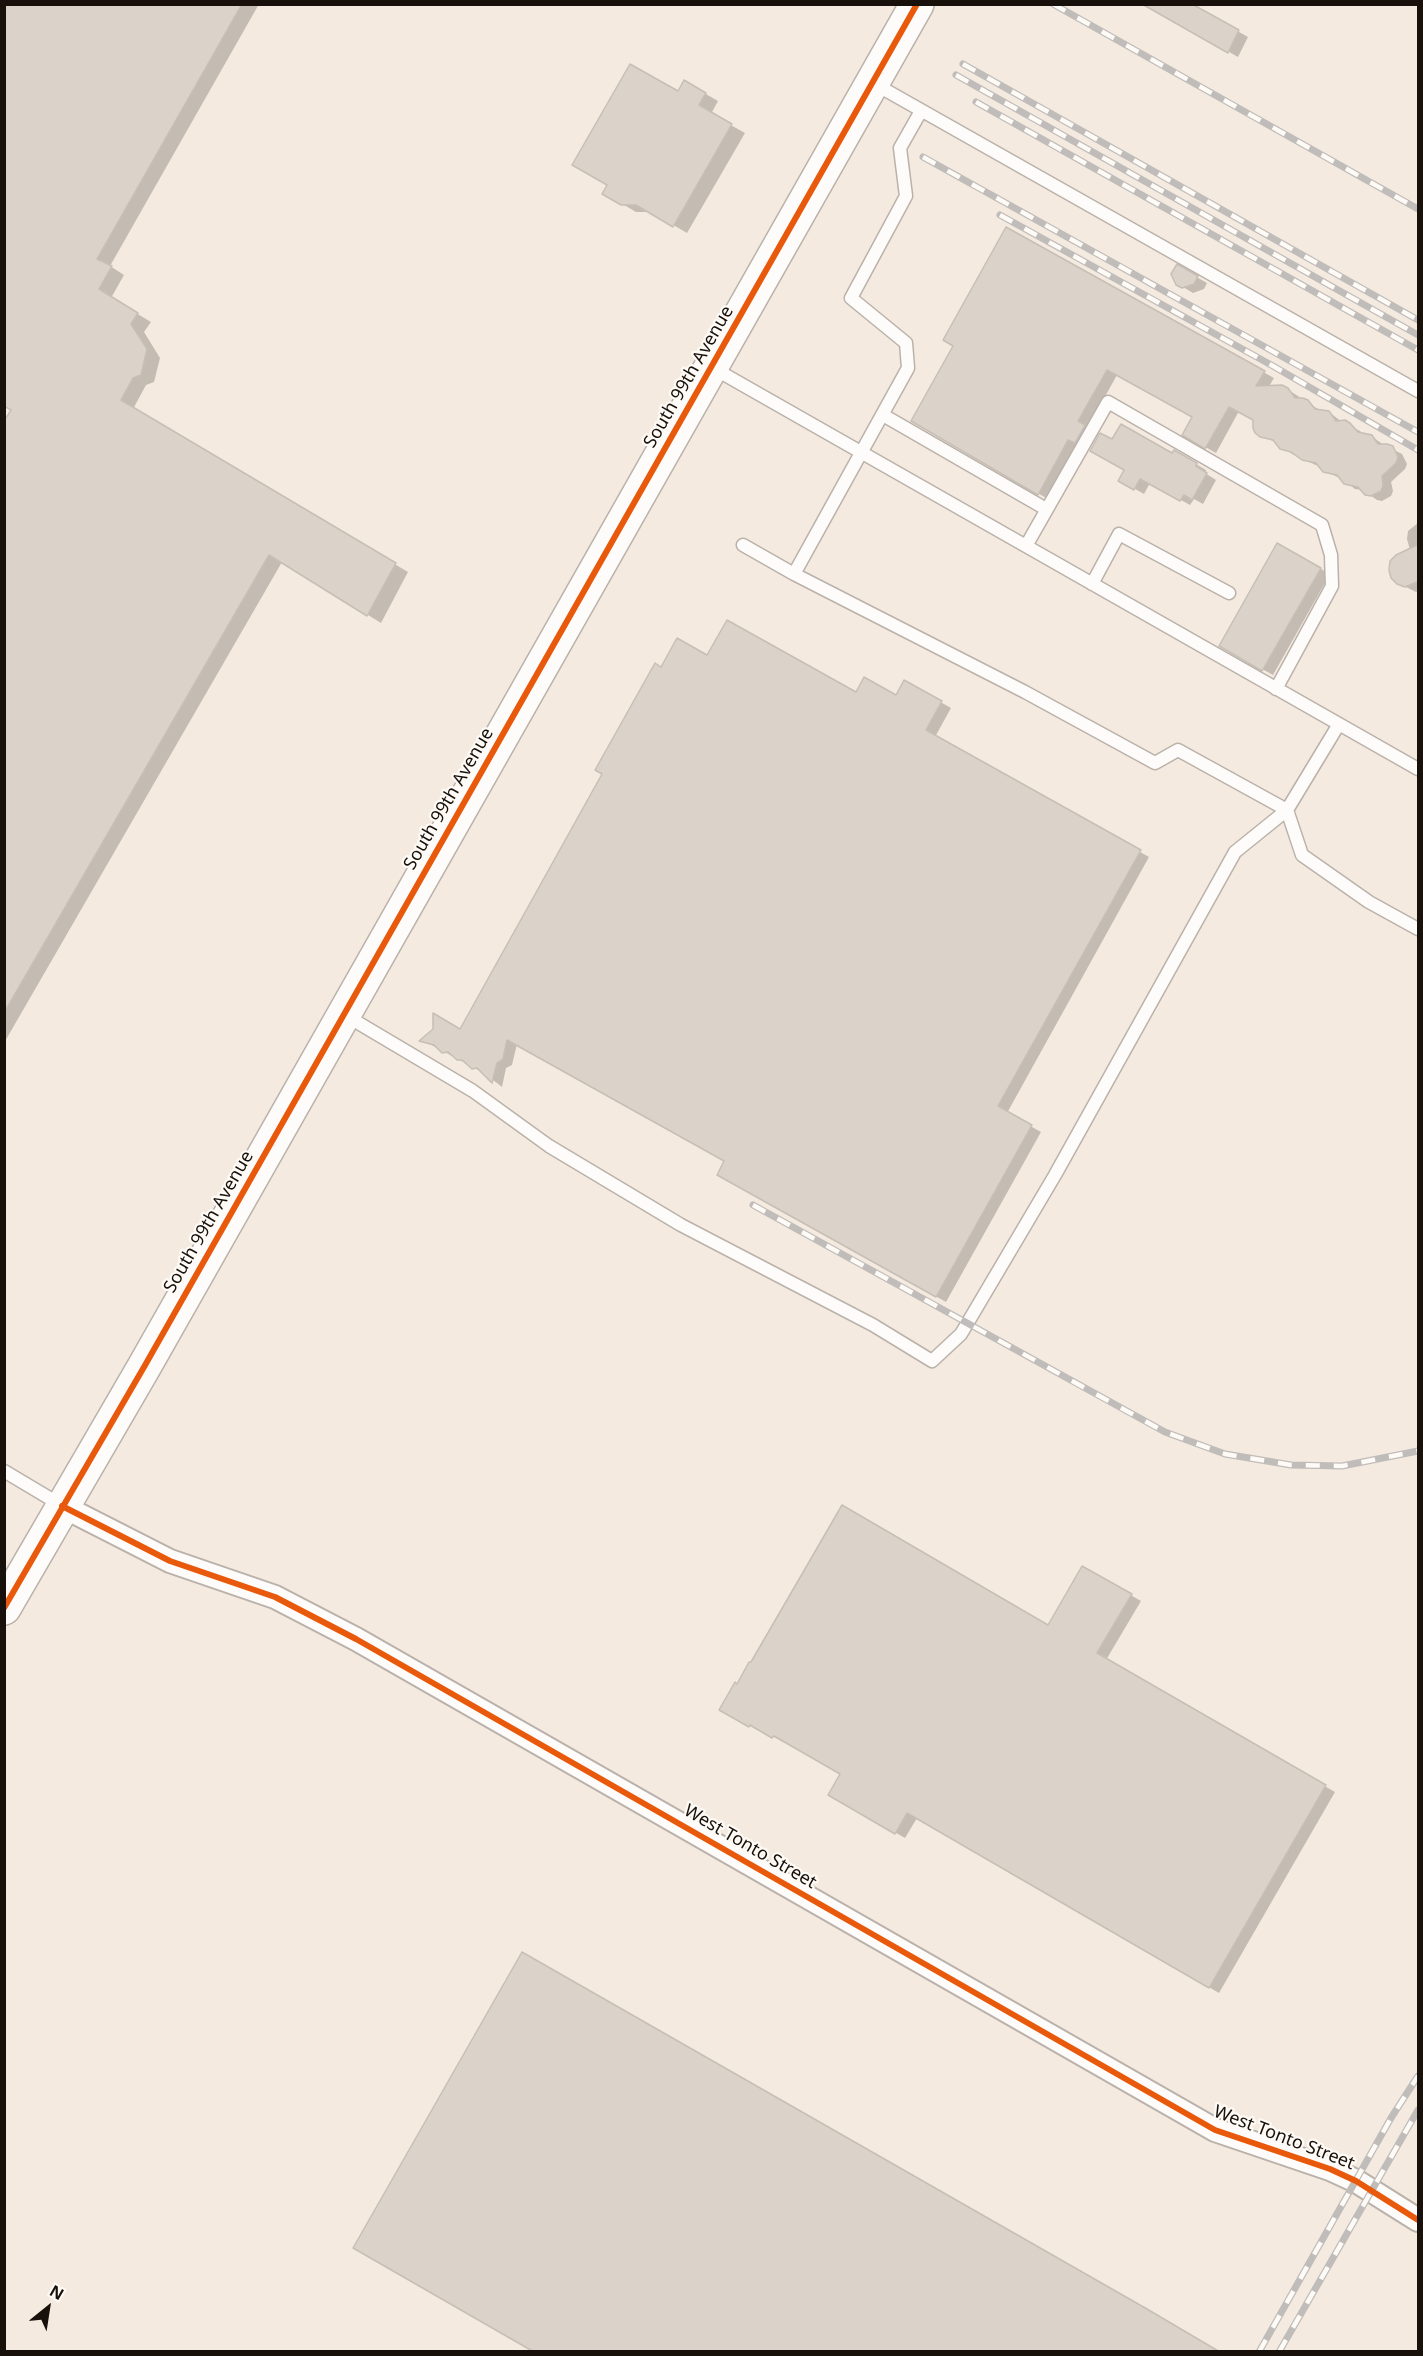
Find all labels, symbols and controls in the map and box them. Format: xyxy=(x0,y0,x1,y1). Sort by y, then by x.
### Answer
street label: South 99th Avenue xyxy=(640,302,738,452)
street label: South 99th Avenue xyxy=(400,724,498,874)
street label: South 99th Avenue xyxy=(160,1147,258,1297)
street label: West Tonto Street xyxy=(680,1800,820,1894)
street label: West Tonto Street xyxy=(1210,2101,1358,2175)
north arrow xyxy=(18,2278,78,2338)
text: N xyxy=(46,2280,68,2305)

